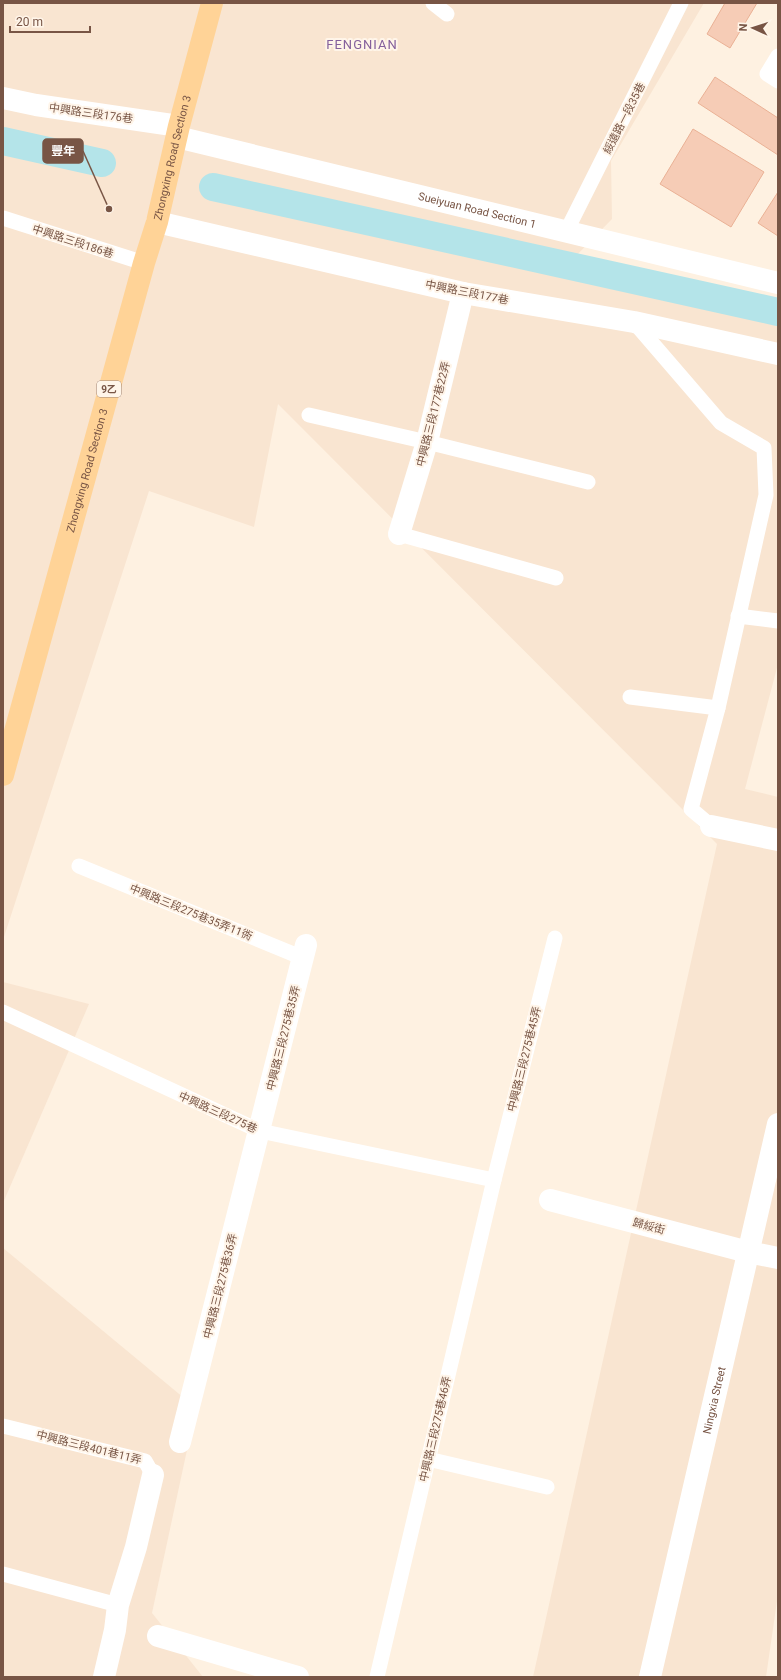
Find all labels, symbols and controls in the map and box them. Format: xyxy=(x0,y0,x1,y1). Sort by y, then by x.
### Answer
scale bar xyxy=(10,8,90,34)
north arrow xyxy=(733,8,773,48)
text: 20 m xyxy=(16,15,43,29)
text: N xyxy=(737,23,750,32)
district label: FENGNIAN xyxy=(326,37,398,52)
street label: 綏遠路一段35巷 xyxy=(601,80,648,156)
street label: Zhongxing Road Section 3 xyxy=(152,94,194,222)
street label: 中興路三段176巷 xyxy=(48,101,134,126)
callout: 豐年 xyxy=(43,139,83,163)
text: 豐年 xyxy=(51,144,75,158)
street label: Sueiyuan Road Section 1 xyxy=(417,190,537,231)
street label: 中興路三段186巷 xyxy=(31,222,115,261)
street label: 中興路三段177巷 xyxy=(424,278,510,307)
street label: 中興路三段177巷22弄 xyxy=(414,360,453,468)
road number: 9乙 xyxy=(97,381,121,397)
street label: Zhongxing Road Section 3 xyxy=(64,407,111,534)
street label: 中興路三段275巷35弄11衖 xyxy=(128,882,254,943)
street label: 中興路三段275巷35弄 xyxy=(264,984,303,1092)
street label: 中興路三段275巷45弄 xyxy=(505,1005,544,1113)
street label: 中興路三段275巷 xyxy=(177,1089,259,1136)
street label: 歸綏街 xyxy=(631,1216,666,1237)
street label: 中興路三段275巷36弄 xyxy=(201,1232,240,1340)
street label: Ningxia Street xyxy=(700,1365,729,1435)
street label: 中興路三段275巷46弄 xyxy=(417,1375,454,1483)
street label: 中興路三段401巷11弄 xyxy=(35,1428,143,1467)

